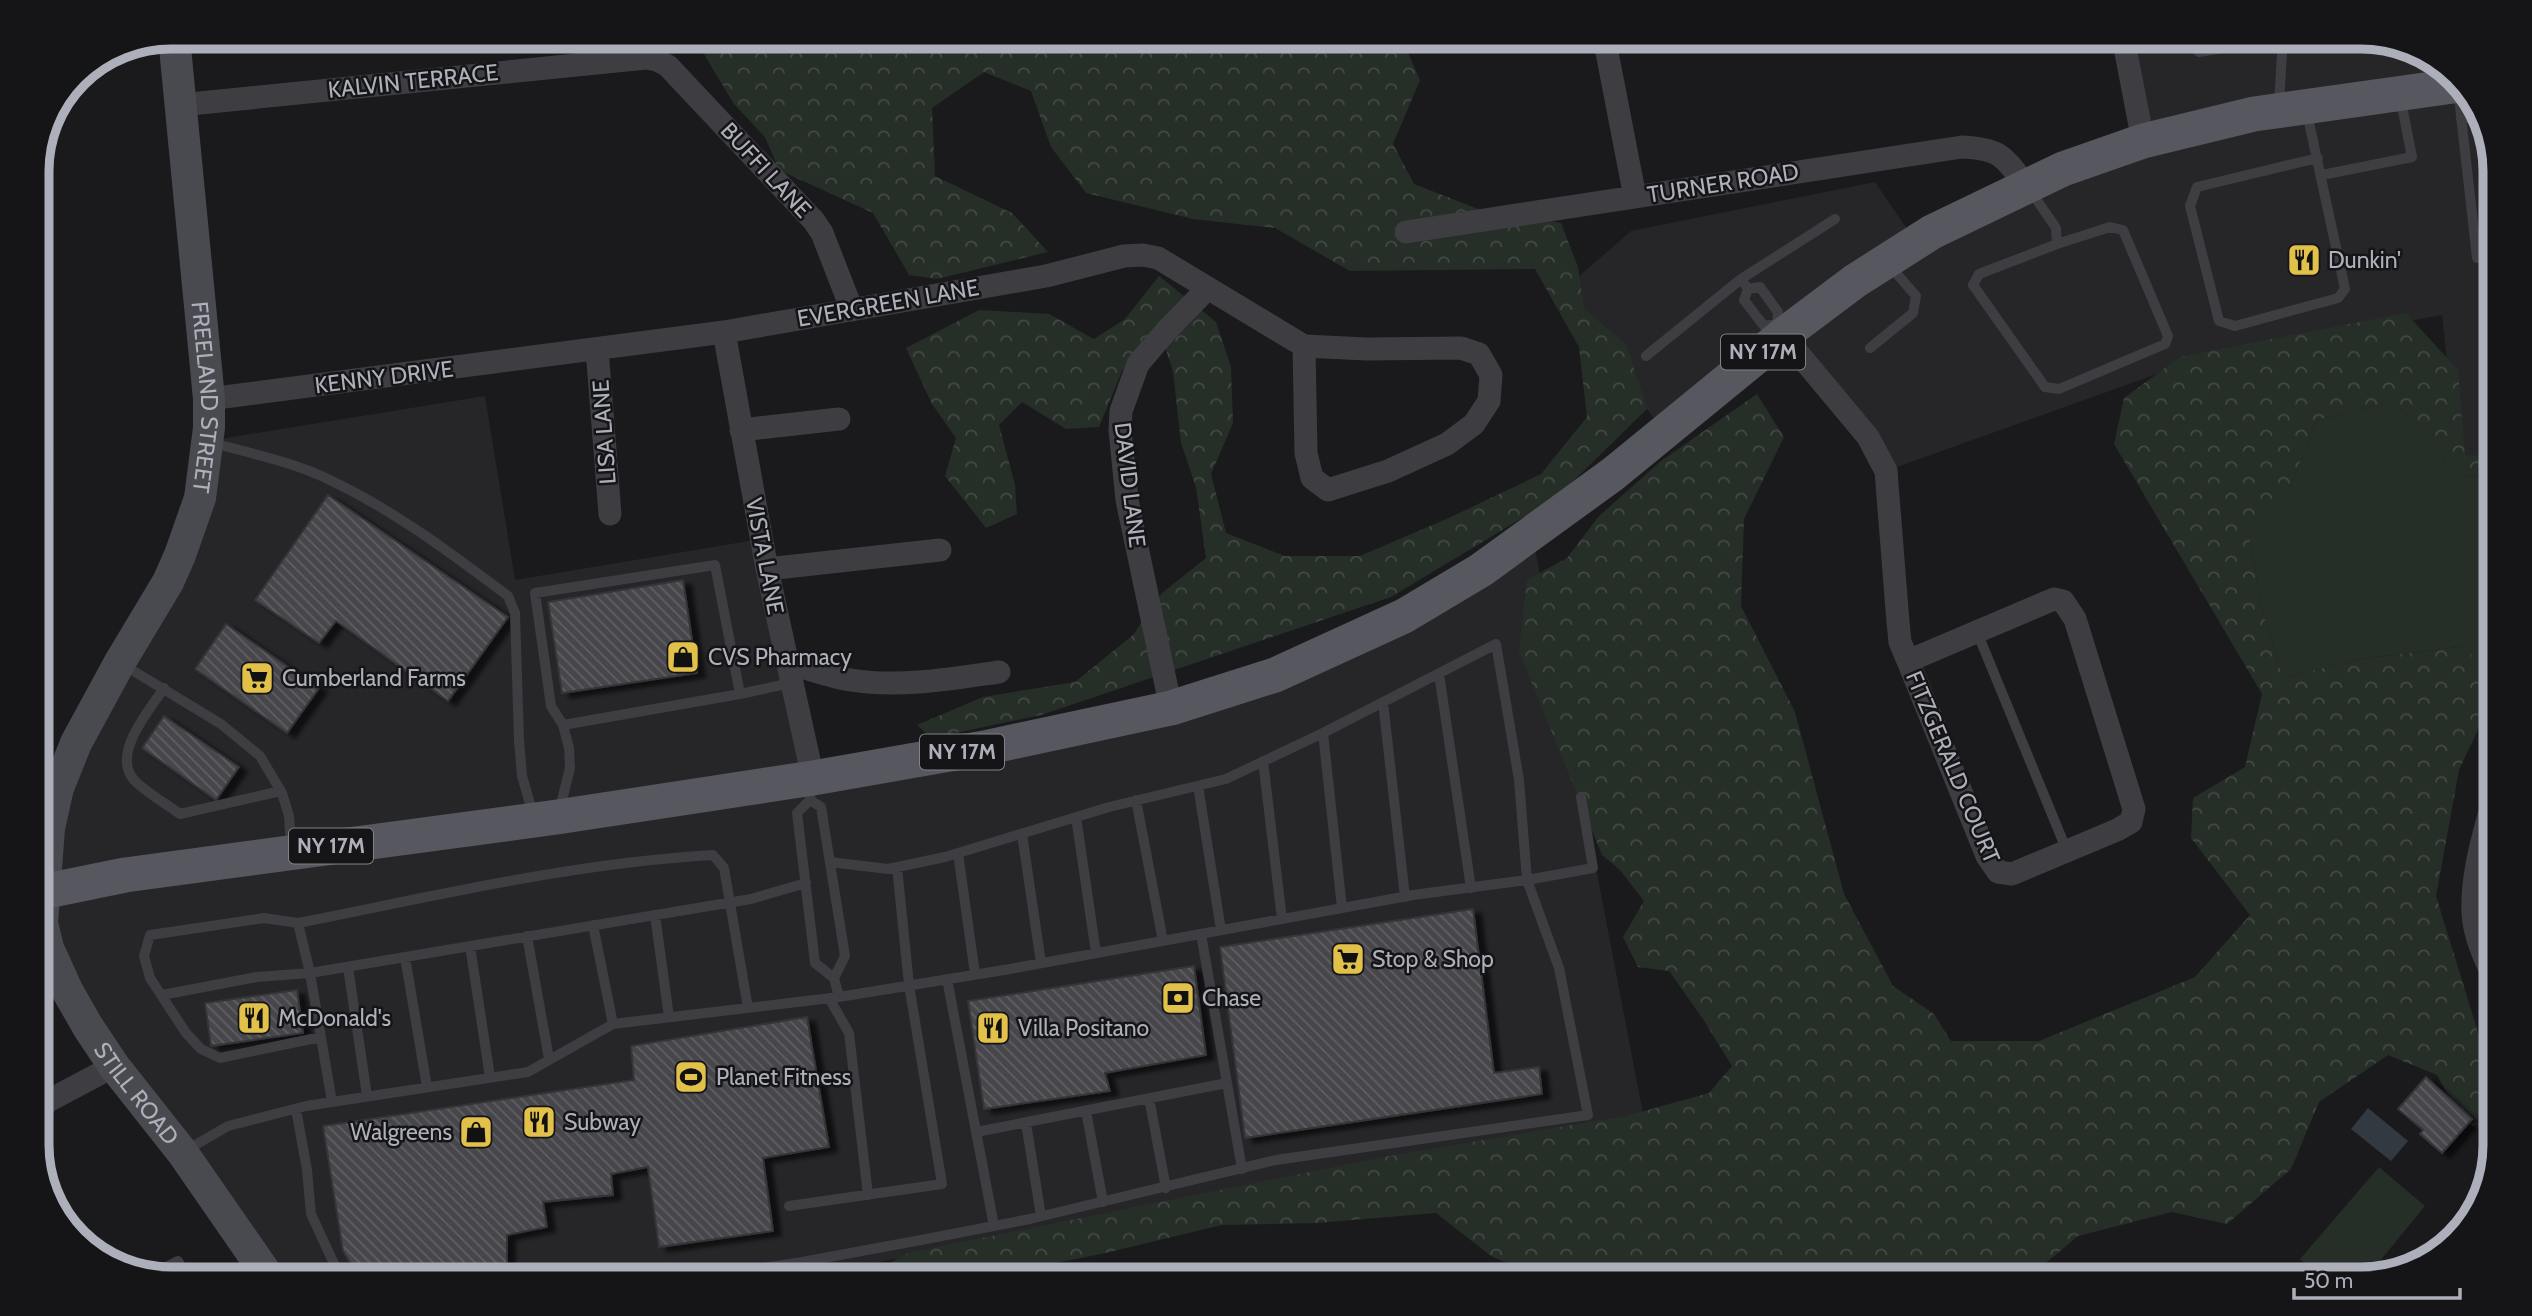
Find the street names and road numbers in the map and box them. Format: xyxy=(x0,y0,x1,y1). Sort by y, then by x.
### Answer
street label: KALVIN TERRACE xyxy=(326,58,500,104)
street label: BUFFI LANE xyxy=(715,117,817,223)
street label: TURNER ROAD xyxy=(1645,157,1801,209)
street label: EVERGREEN LANE xyxy=(795,273,981,333)
street label: FREELAND STREET xyxy=(186,300,223,495)
road number: NY 17M xyxy=(1721,334,1805,370)
street label: KENNY DRIVE xyxy=(313,355,455,399)
street label: LISA LANE xyxy=(586,379,622,485)
street label: DAVID LANE xyxy=(1108,421,1152,549)
street label: VISTA LANE xyxy=(740,495,790,617)
street label: FITZGERALD COURT xyxy=(1900,667,2006,867)
road number: NY 17M xyxy=(920,734,1004,770)
road number: NY 17M xyxy=(289,828,373,864)
street label: STILL ROAD xyxy=(88,1037,185,1150)

